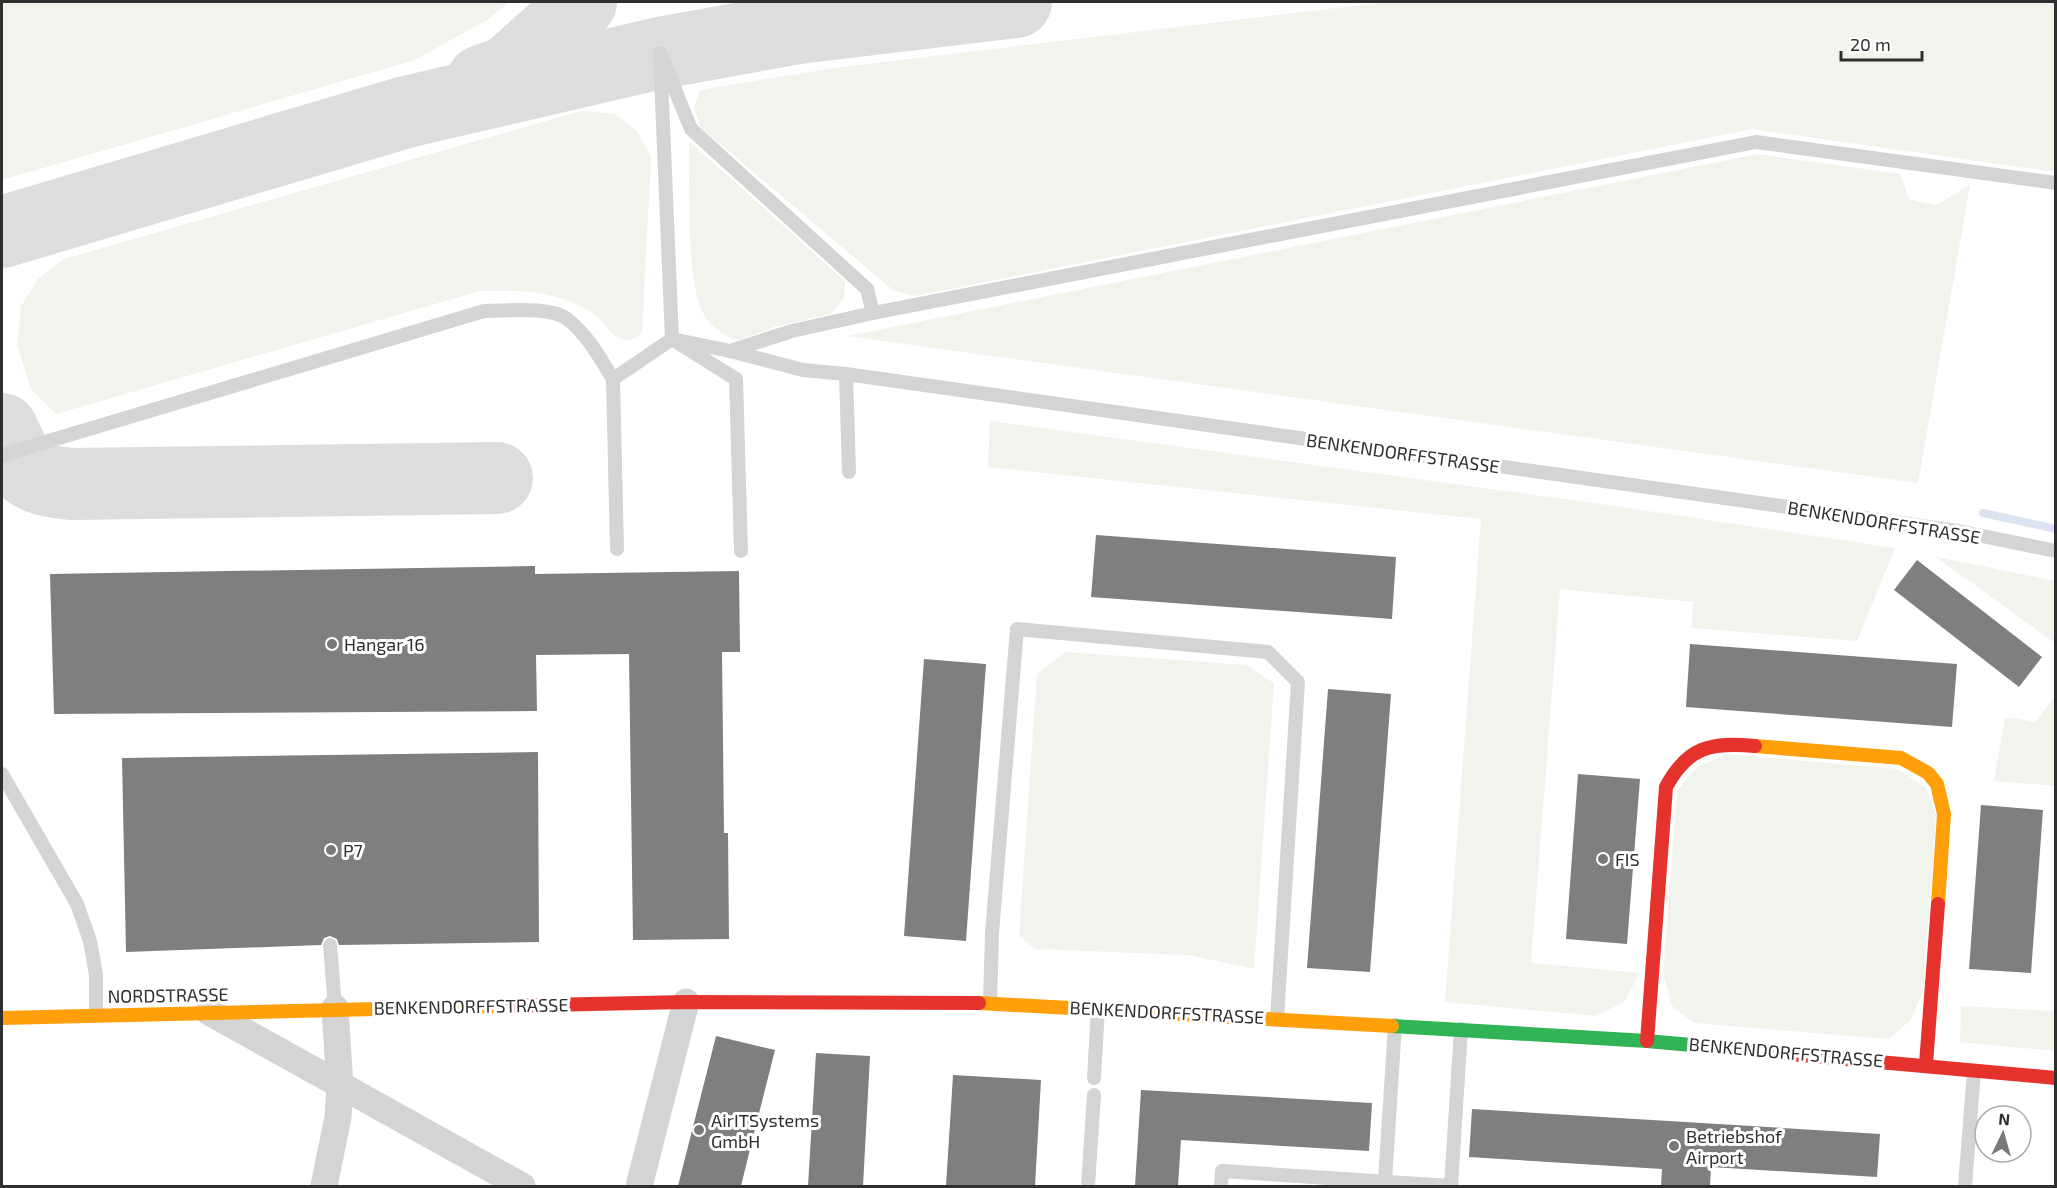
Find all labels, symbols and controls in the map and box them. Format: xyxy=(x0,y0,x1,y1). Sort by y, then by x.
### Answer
scale bar xyxy=(1841,24,1922,62)
text: 20 m xyxy=(1850,33,1891,55)
street label: BENKENDORFFSTRASSE xyxy=(1305,429,1501,477)
street label: BENKENDORFFSTRASSE xyxy=(1786,496,1982,548)
place label: Hangar 16 xyxy=(344,633,425,655)
marker: Hangar 16 xyxy=(325,637,339,651)
place label: P7 xyxy=(343,839,363,861)
marker: P7 xyxy=(324,843,338,857)
place label: FIS xyxy=(1615,848,1640,870)
marker: FIS xyxy=(1596,852,1610,866)
street label: NORDSTRASSE xyxy=(107,983,229,1007)
street label: BENKENDORFFSTRASSE xyxy=(373,993,569,1019)
street label: BENKENDORFFSTRASSE xyxy=(1069,996,1265,1028)
street label: BENKENDORFFSTRASSE xyxy=(1688,1033,1884,1071)
north arrow xyxy=(1973,1104,2033,1164)
place label: AirITSystems GmbH xyxy=(711,1109,819,1152)
text: N xyxy=(1998,1109,2011,1129)
marker: AirITSystems GmbH xyxy=(692,1123,706,1137)
place label: Betriebshof Airport xyxy=(1686,1125,1783,1168)
marker: Betriebshof Airport xyxy=(1667,1139,1681,1153)

